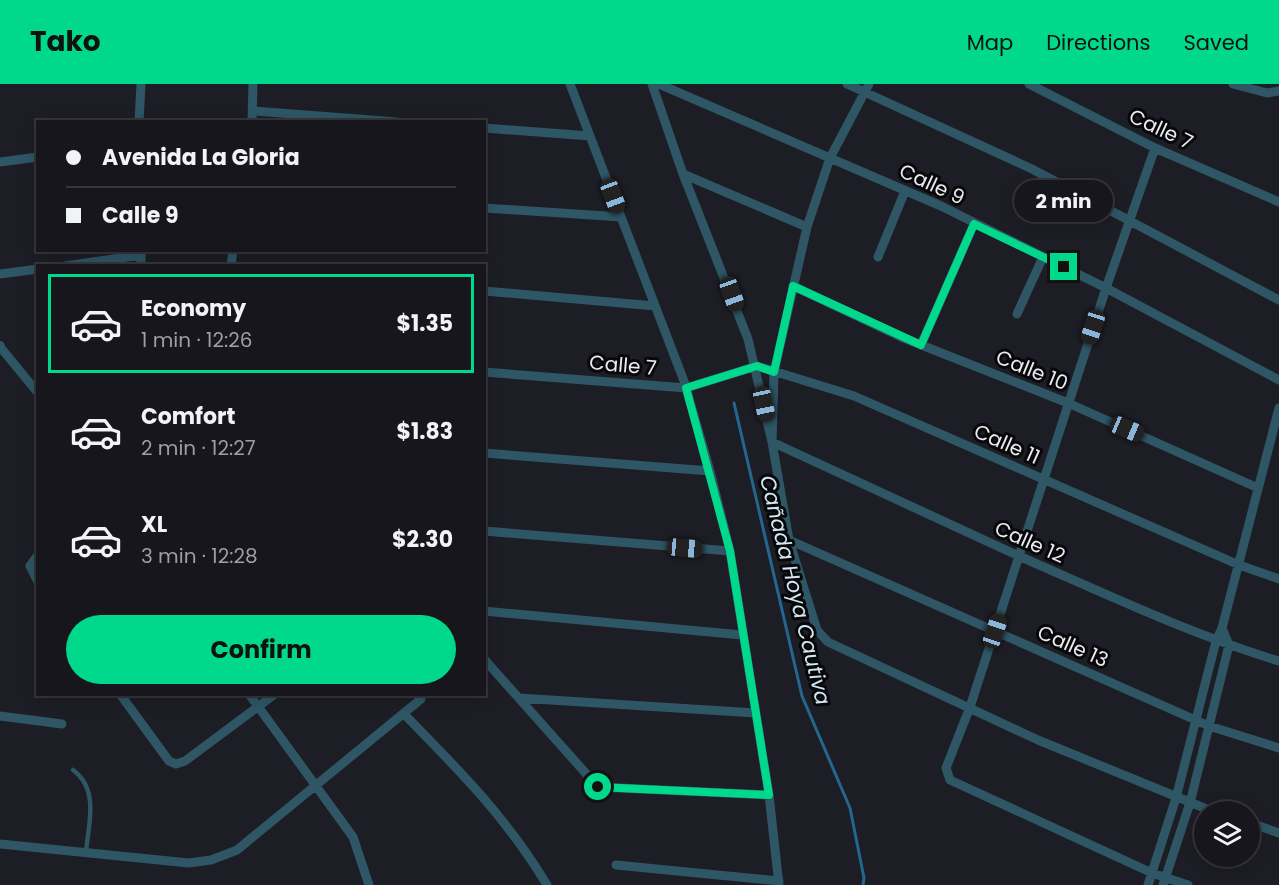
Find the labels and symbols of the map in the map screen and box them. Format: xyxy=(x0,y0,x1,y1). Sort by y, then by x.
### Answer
street label: Calle 7 xyxy=(1125,102,1198,156)
street label: Calle 9 xyxy=(895,157,969,211)
car xyxy=(598,176,628,216)
callout: 2 min xyxy=(1014,180,1114,222)
route end xyxy=(1050,253,1077,280)
car xyxy=(717,274,747,314)
car xyxy=(1079,307,1107,347)
street label: Calle 10 xyxy=(992,343,1072,397)
street label: Calle 7 xyxy=(588,348,658,382)
car xyxy=(751,385,777,423)
car xyxy=(1107,414,1147,444)
street label: Calle 11 xyxy=(970,417,1044,471)
water label: Cañada Hoya Cautiva xyxy=(753,472,838,708)
street label: Calle 12 xyxy=(990,514,1070,570)
car xyxy=(666,537,704,559)
car xyxy=(981,611,1009,651)
street label: Calle 13 xyxy=(1033,618,1113,674)
route start xyxy=(584,773,611,800)

